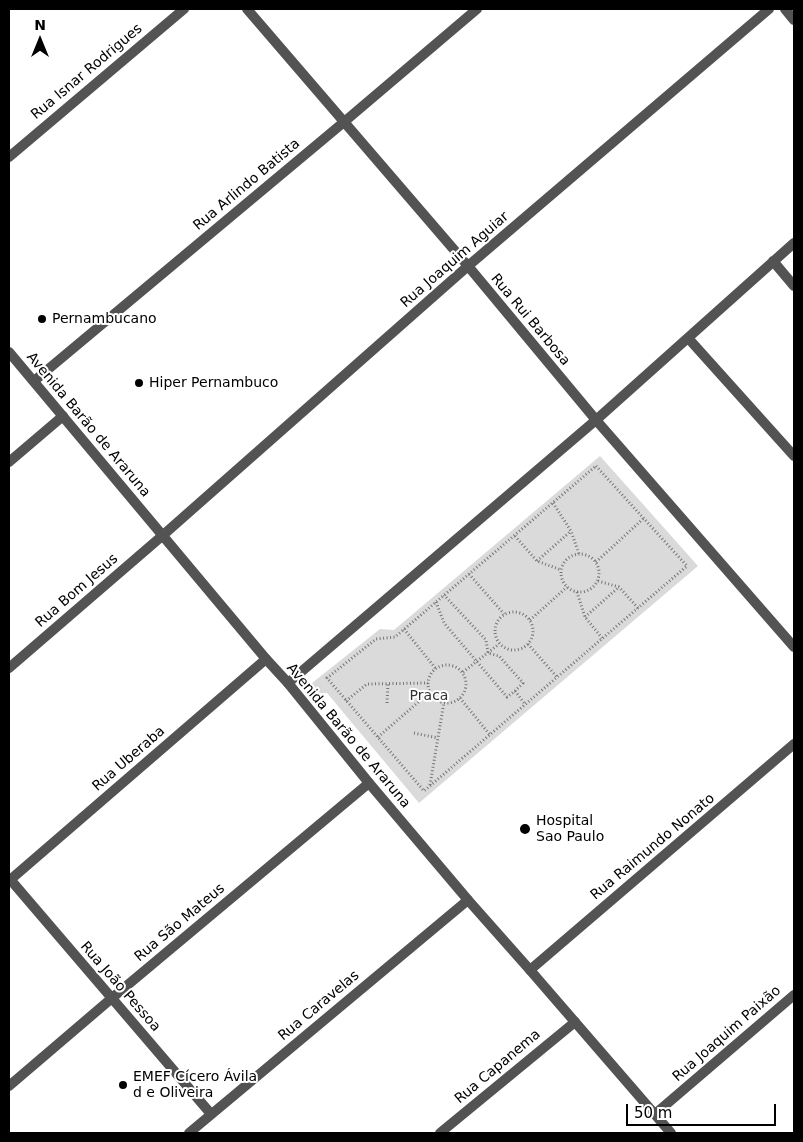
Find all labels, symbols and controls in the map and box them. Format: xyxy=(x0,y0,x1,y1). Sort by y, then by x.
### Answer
north arrow xyxy=(15,15,65,65)
text: N xyxy=(34,17,46,33)
street label: Rua Isnar Rodrigues xyxy=(28,21,146,123)
street label: Rua Arlindo Batista xyxy=(190,136,304,234)
street label: Rua Joaquim Aguiar xyxy=(398,209,512,311)
street label: Rua Rui Barbosa xyxy=(487,271,573,369)
place label: Pernambucano xyxy=(52,311,157,327)
marker: Pernambucano xyxy=(36,313,48,325)
street label: Avenida Barão de Araruna xyxy=(22,349,154,501)
place label: Hiper Pernambuco xyxy=(149,375,278,391)
marker: Hiper Pernambuco xyxy=(133,377,145,389)
street label: Rua Bom Jesus xyxy=(32,551,122,631)
street label: Avenida Barão de Araruna xyxy=(282,660,414,812)
park label: Praca xyxy=(410,688,448,704)
street label: Rua Uberaba xyxy=(89,723,169,795)
street label: Rua Raimundo Nonato xyxy=(588,790,718,904)
place label: Hospital Sao Paulo xyxy=(536,813,604,846)
marker: Hospital Sao Paulo xyxy=(518,822,532,836)
street label: Rua São Mateus xyxy=(132,880,228,966)
street label: Rua João Pessoa xyxy=(76,939,164,1035)
street label: Rua Caravelas xyxy=(275,967,363,1045)
street label: Rua Joaquim Paixão xyxy=(670,982,784,1086)
street label: Rua Capanema xyxy=(452,1026,544,1108)
place label: EMEF Cícero Ávila d e Oliveira xyxy=(133,1069,257,1102)
marker: EMEF Cícero Ávila d e Oliveira xyxy=(117,1079,129,1091)
scale bar xyxy=(628,1094,778,1126)
text: 50 m xyxy=(634,1104,672,1122)

